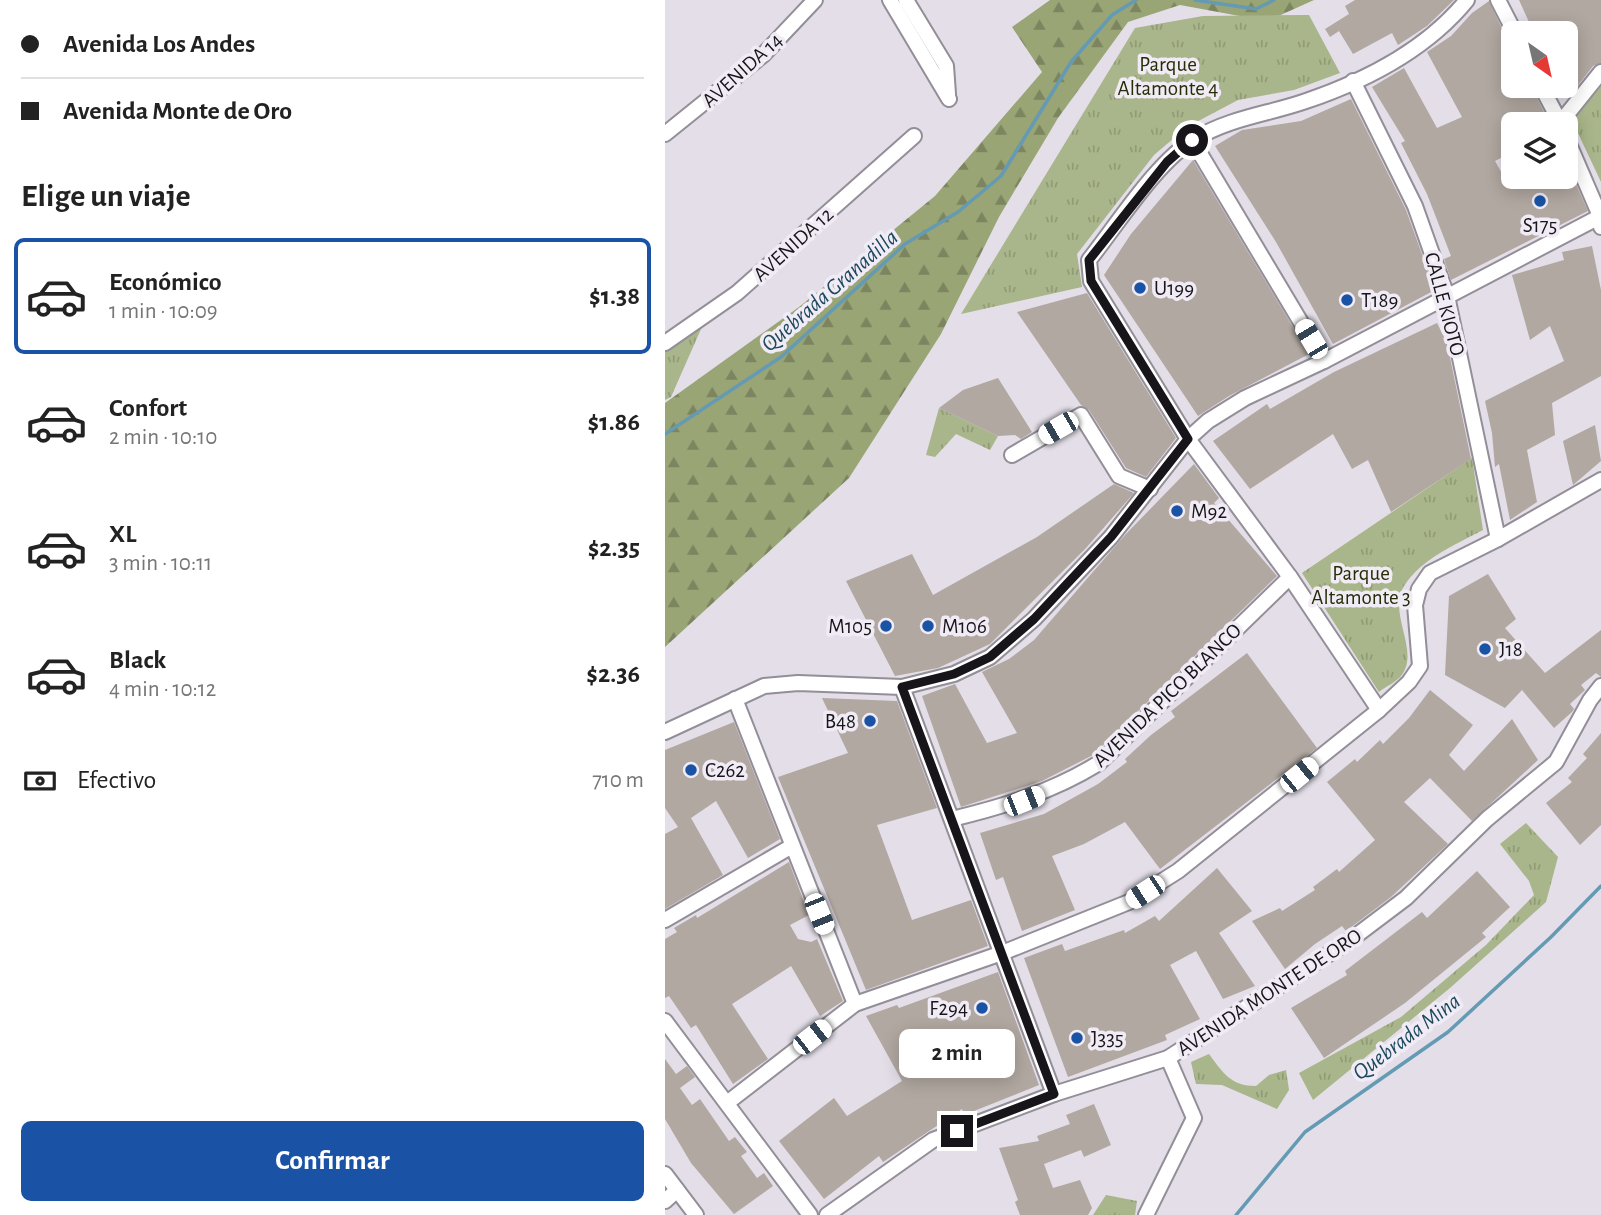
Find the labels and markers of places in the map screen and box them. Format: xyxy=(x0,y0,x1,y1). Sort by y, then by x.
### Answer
marker: S175 xyxy=(1532,193,1548,209)
place label: S175 xyxy=(1523,215,1557,236)
place label: U199 xyxy=(1154,278,1194,299)
marker: U199 xyxy=(1132,280,1148,296)
place label: T189 xyxy=(1361,290,1398,311)
marker: T189 xyxy=(1339,292,1355,308)
place label: M92 xyxy=(1191,501,1227,522)
marker: M92 xyxy=(1169,503,1185,519)
place label: M105 xyxy=(828,616,872,637)
place label: M106 xyxy=(942,616,987,637)
marker: M105 xyxy=(878,618,894,634)
marker: M106 xyxy=(920,618,936,634)
place label: J18 xyxy=(1499,639,1523,660)
marker: J18 xyxy=(1477,641,1493,657)
place label: B48 xyxy=(825,711,856,732)
marker: B48 xyxy=(862,713,878,729)
place label: C262 xyxy=(705,760,745,781)
marker: C262 xyxy=(683,762,699,778)
place label: F294 xyxy=(929,998,968,1019)
marker: F294 xyxy=(974,1000,990,1016)
place label: J335 xyxy=(1091,1028,1124,1049)
marker: J335 xyxy=(1069,1030,1085,1046)

